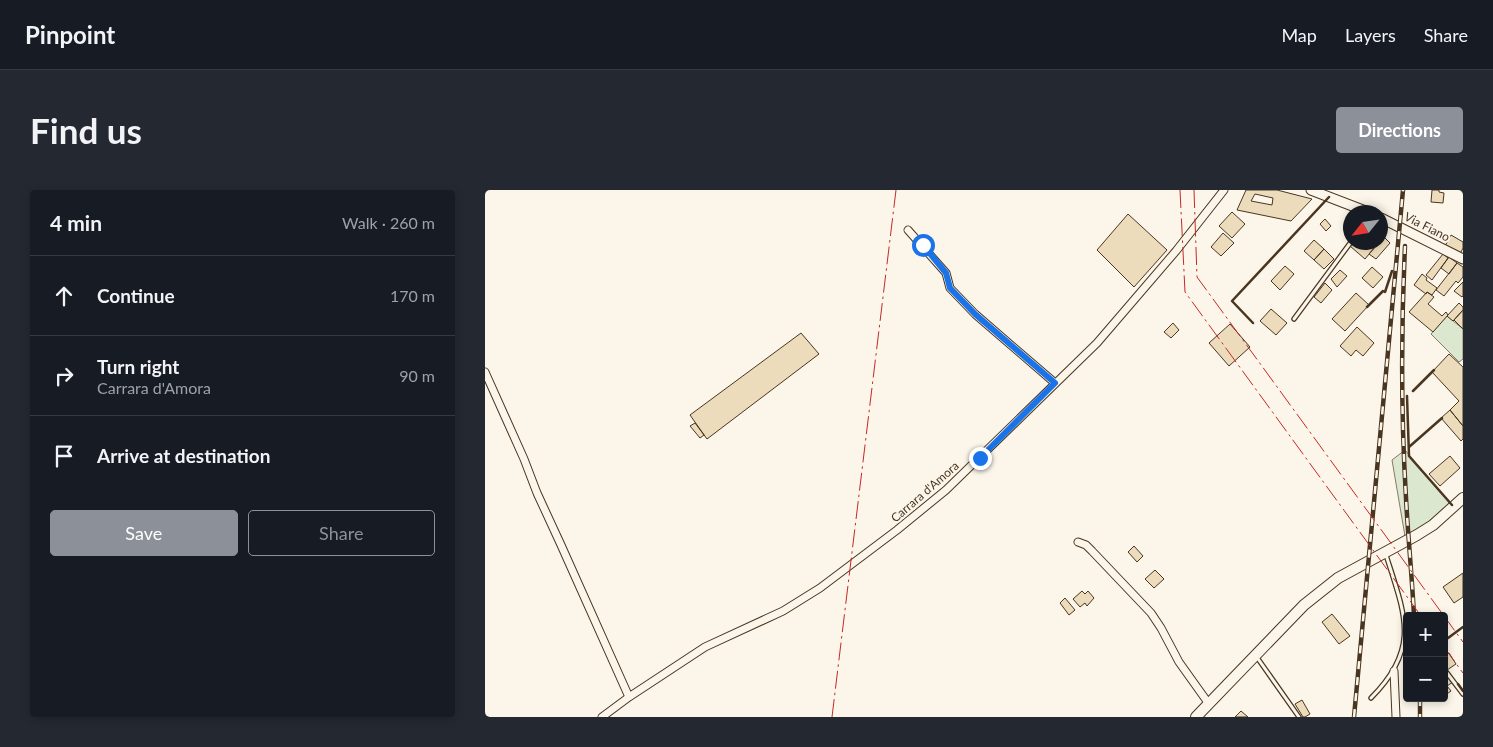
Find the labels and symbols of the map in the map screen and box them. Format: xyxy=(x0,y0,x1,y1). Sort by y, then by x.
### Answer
north arrow xyxy=(1343,205,1388,250)
street label: Via Fiano xyxy=(1402,209,1453,244)
route start xyxy=(912,234,935,257)
route end xyxy=(969,447,992,470)
street label: Carrara d'Amora xyxy=(888,458,962,525)

